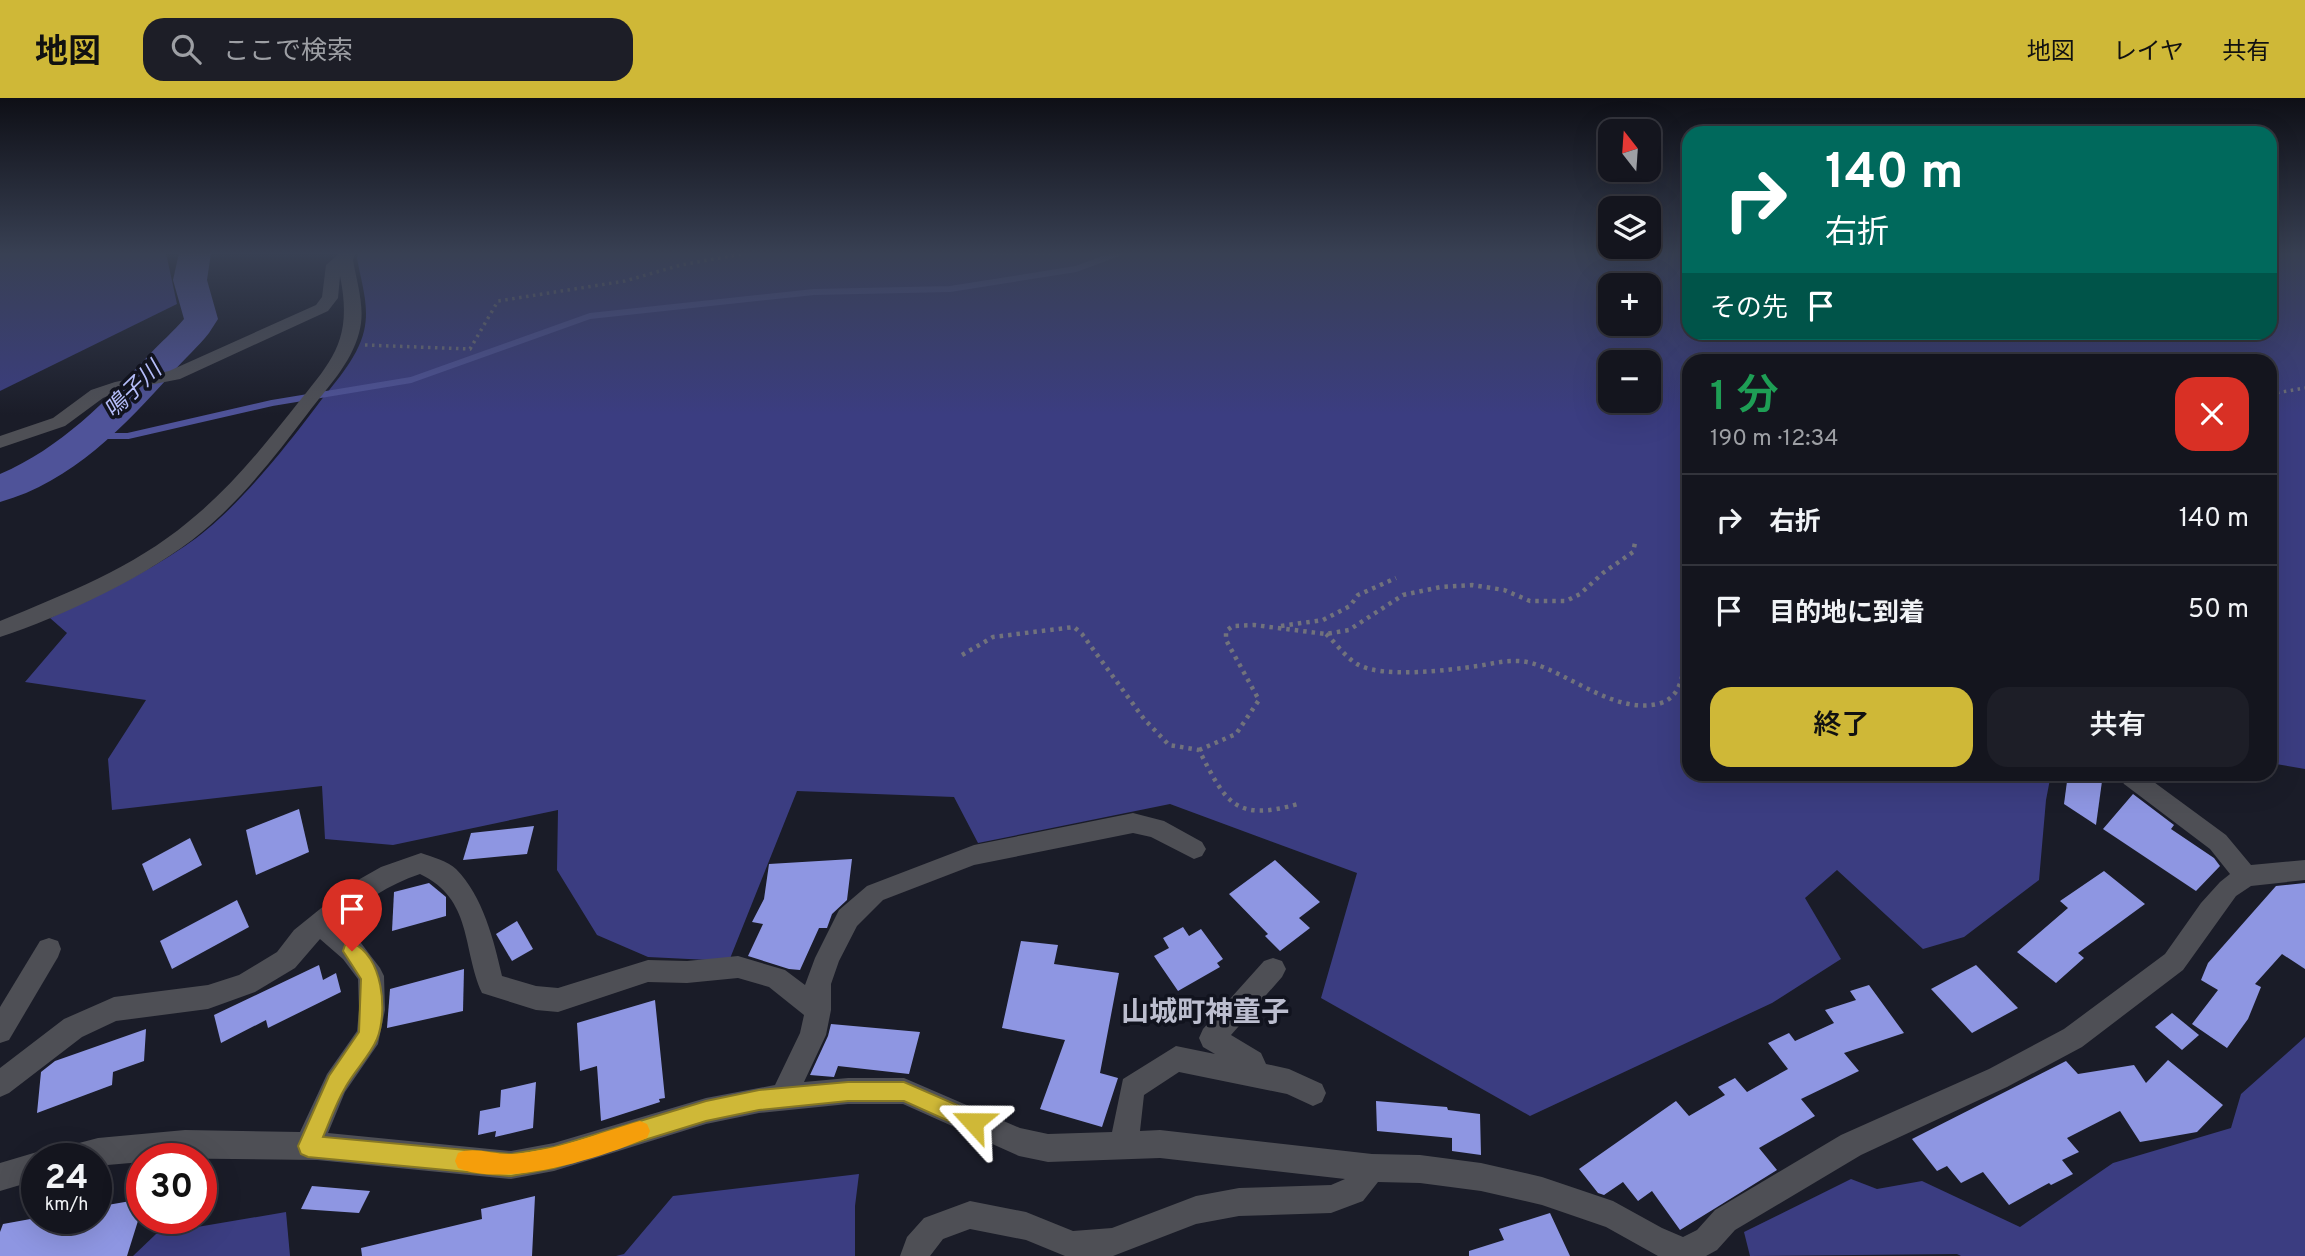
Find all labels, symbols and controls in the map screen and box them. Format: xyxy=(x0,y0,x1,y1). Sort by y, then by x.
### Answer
search box xyxy=(143,18,633,81)
icon: search xyxy=(167,30,205,68)
text: 地図 xyxy=(35,33,101,75)
text: ここで検索 xyxy=(223,36,353,69)
text: 地図 xyxy=(2027,38,2075,68)
text: レイヤ xyxy=(2113,38,2184,68)
text: 共有 xyxy=(2222,38,2270,68)
north arrow xyxy=(1598,119,1661,182)
map controls xyxy=(1598,119,1661,413)
text: 140 m xyxy=(1825,144,1964,206)
icon: right xyxy=(1710,154,1801,245)
button: layers xyxy=(1598,196,1661,259)
text: 右折 xyxy=(1825,214,1889,254)
button: + xyxy=(1598,273,1661,336)
icon: arrive xyxy=(1802,287,1840,325)
text: その先 xyxy=(1710,293,1788,326)
button: − xyxy=(1598,350,1661,413)
water label: 鳴子川 xyxy=(99,355,171,425)
text: 1 分 xyxy=(1710,372,1779,425)
button: close xyxy=(2175,377,2249,451)
text: 190 m · 12:34 xyxy=(1710,425,1839,454)
icon: right xyxy=(1710,501,1748,539)
text: 140 m xyxy=(2179,503,2249,536)
text: 右折 xyxy=(1769,507,1821,540)
icon: arrive xyxy=(1710,592,1748,630)
text: 50 m xyxy=(2188,594,2249,627)
text: 目的地に到着 xyxy=(1769,598,1925,631)
button: 終了 xyxy=(1710,687,1973,767)
button: 共有 xyxy=(1987,687,2249,767)
pin xyxy=(322,879,382,951)
icon: arrive xyxy=(333,890,371,928)
district label: 山城町神童子 xyxy=(1121,996,1289,1032)
position arrow xyxy=(936,1085,1010,1159)
speed limit sign: 30 xyxy=(126,1143,217,1234)
text: 24 xyxy=(45,1157,88,1201)
text: km/h xyxy=(45,1194,88,1217)

